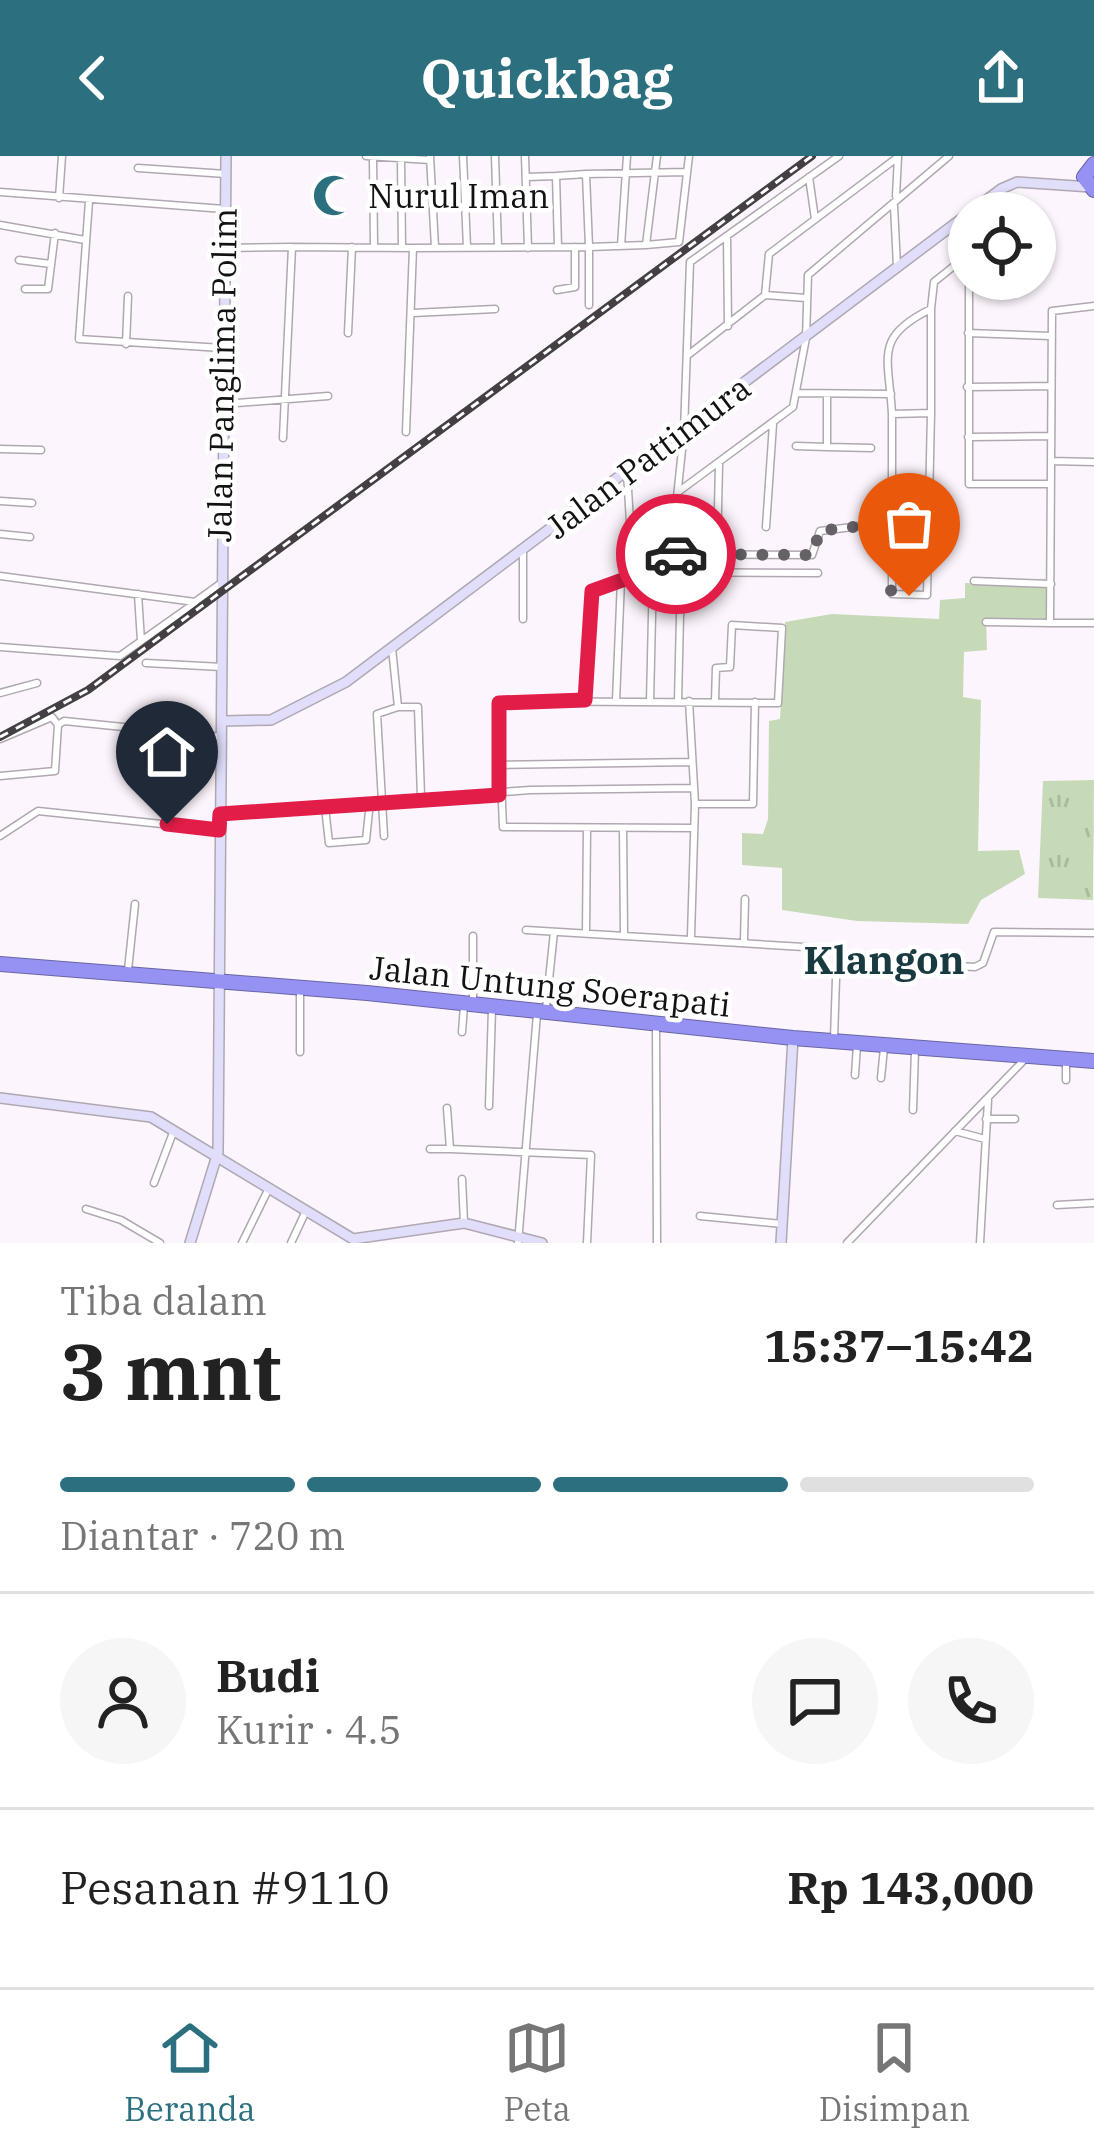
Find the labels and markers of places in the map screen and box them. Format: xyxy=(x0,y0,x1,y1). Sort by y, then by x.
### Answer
mosque icon: Nurul Iman xyxy=(311,173,357,219)
place label: Nurul Iman xyxy=(368,174,549,217)
pin xyxy=(858,473,960,596)
pin xyxy=(116,701,218,824)

